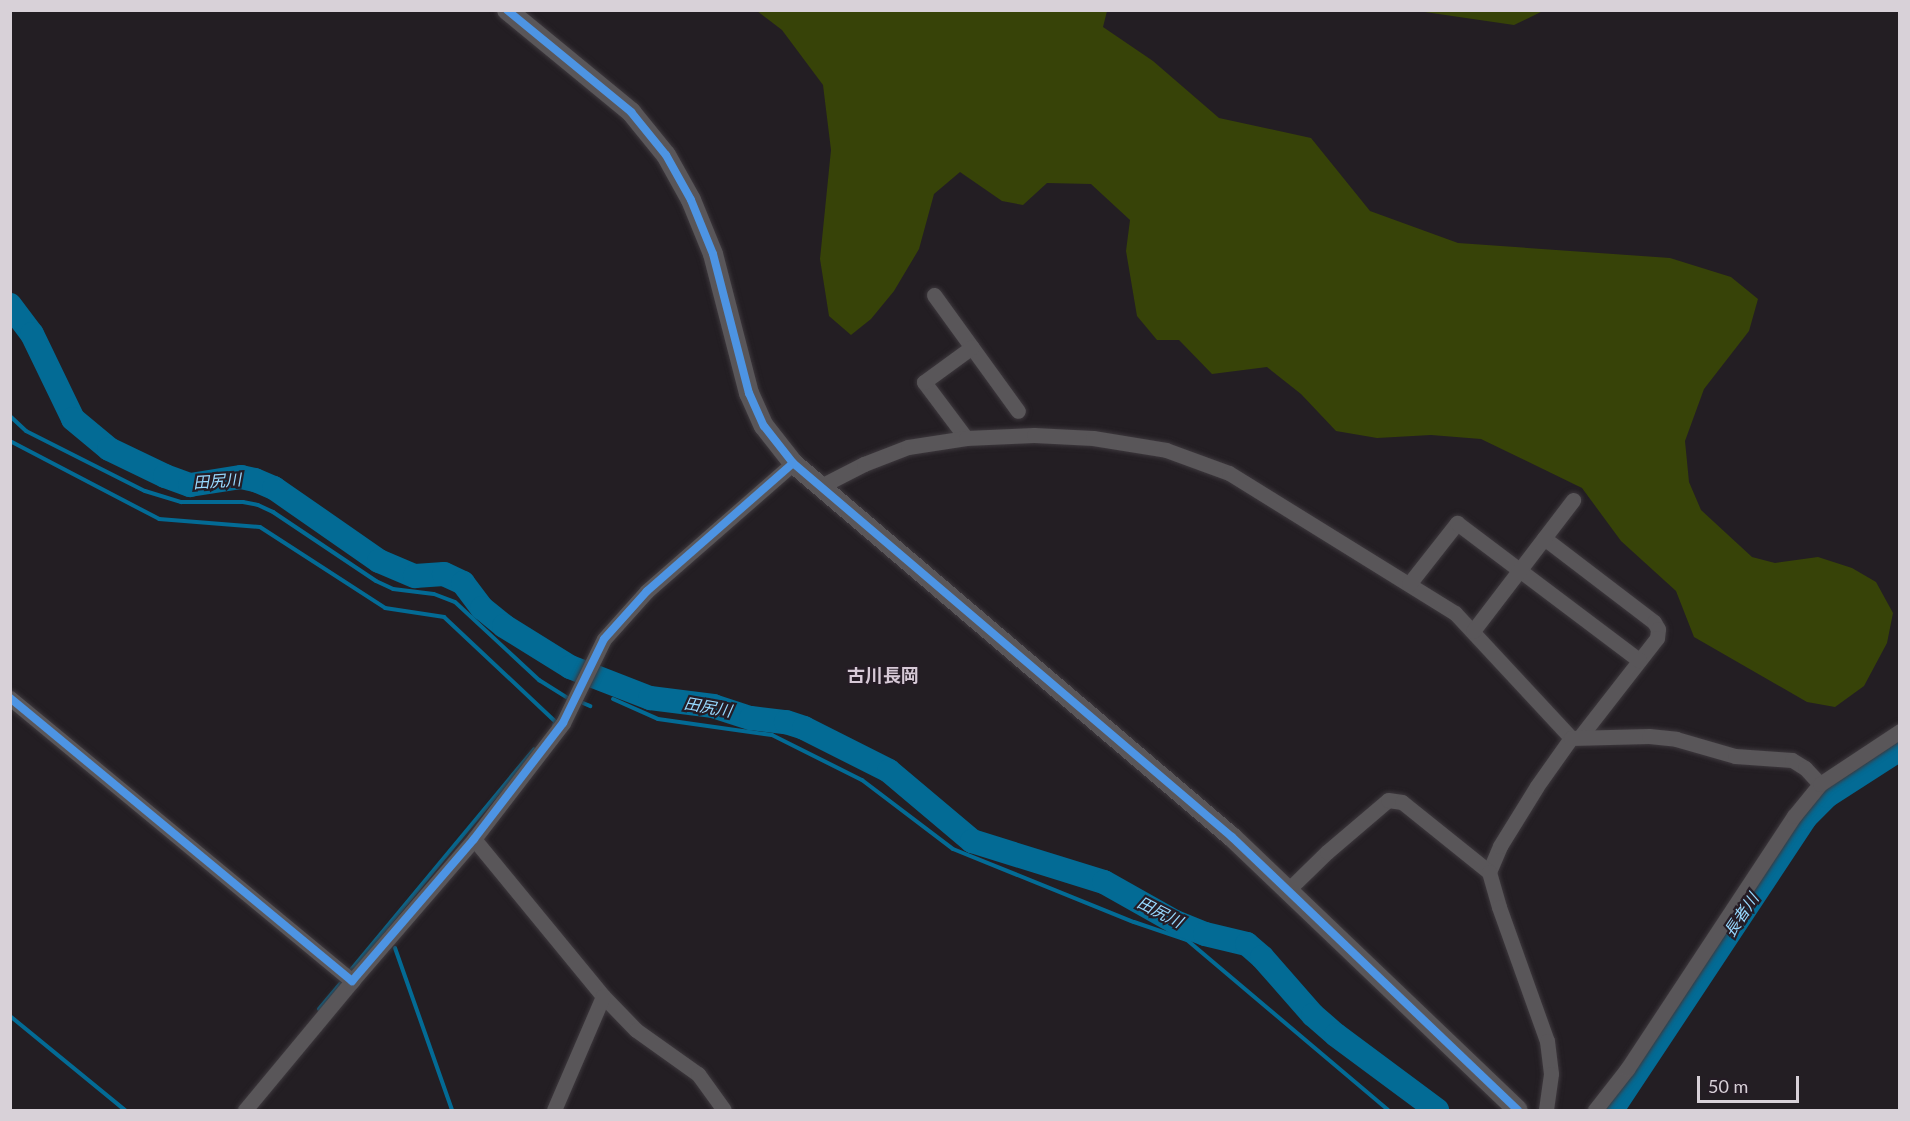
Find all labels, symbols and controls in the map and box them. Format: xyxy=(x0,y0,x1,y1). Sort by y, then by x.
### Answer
water label: 田尻川 xyxy=(192,470,242,492)
district label: 古川長岡 xyxy=(847,664,919,686)
water label: 田尻川 xyxy=(683,693,733,721)
water label: 長者川 xyxy=(1720,890,1762,940)
water label: 田尻川 xyxy=(1134,893,1186,931)
scale bar xyxy=(1700,1064,1802,1102)
text: 50 m xyxy=(1708,1075,1748,1097)

